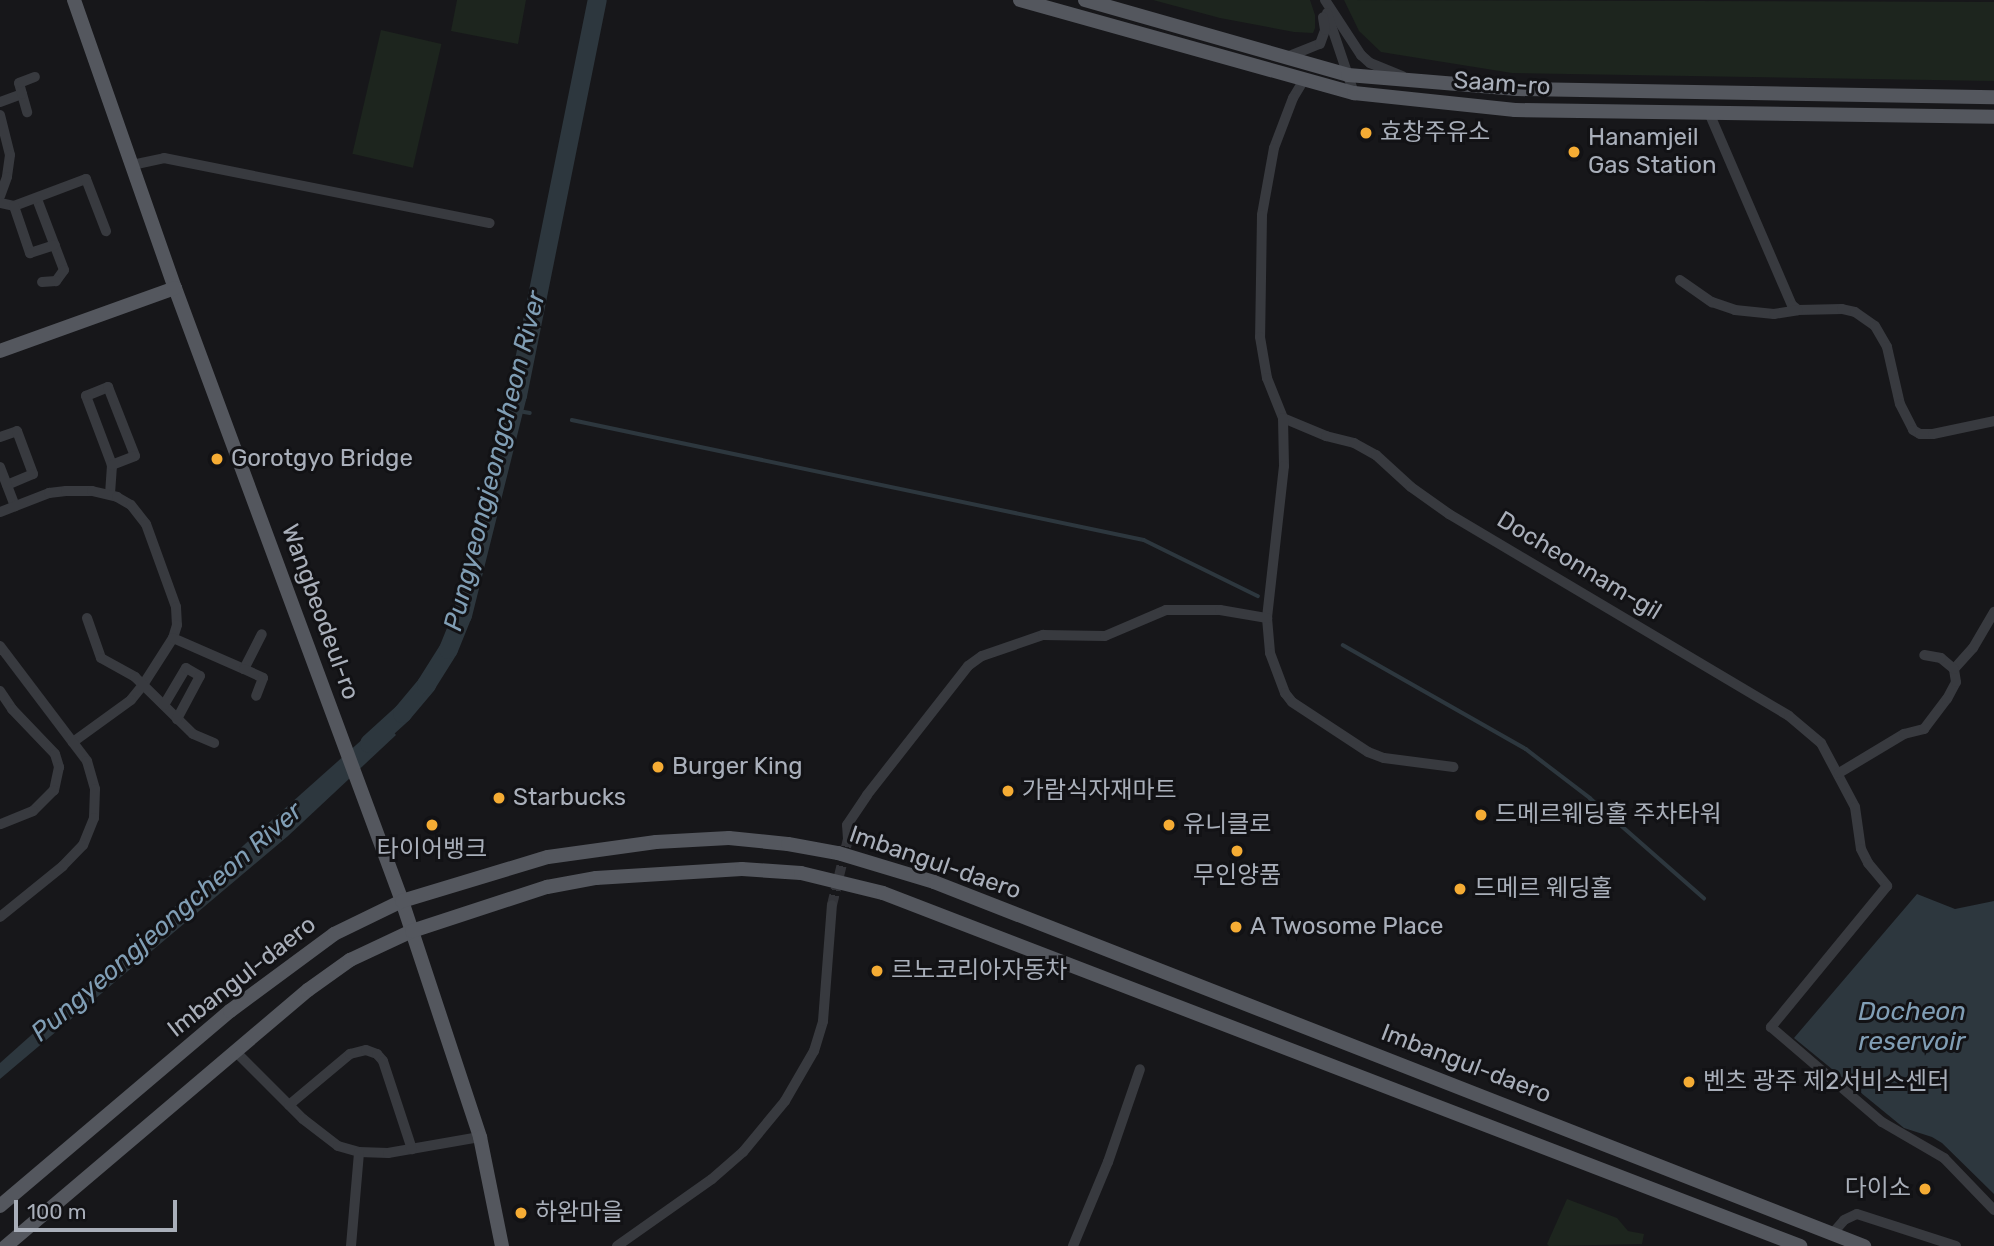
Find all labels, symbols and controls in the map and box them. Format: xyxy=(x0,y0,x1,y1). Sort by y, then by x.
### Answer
street label: Saam-ro xyxy=(1453,66,1551,102)
place label: 효창주유소 xyxy=(1380,119,1490,147)
place label: Hanamjeil Gas Station xyxy=(1588,124,1717,180)
marker: 효창주유소 xyxy=(1358,125,1374,141)
marker: Hanamjeil Gas Station xyxy=(1566,144,1582,160)
water label: Pungyeongjeongcheon River xyxy=(438,288,552,634)
place label: Gorotgyo Bridge xyxy=(231,445,413,473)
marker: Gorotgyo Bridge xyxy=(209,451,225,467)
street label: Docheonnam-gil xyxy=(1492,506,1666,626)
street label: Wangbeodeul-ro xyxy=(275,520,365,704)
place label: Burger King xyxy=(672,753,803,781)
marker: Burger King xyxy=(650,759,666,775)
place label: 가람식자재마트 xyxy=(1022,777,1177,805)
marker: 가람식자재마트 xyxy=(1000,783,1016,799)
place label: Starbucks xyxy=(513,784,626,812)
marker: Starbucks xyxy=(491,790,507,806)
water label: Pungyeongjeongcheon River xyxy=(25,796,309,1048)
place label: 드메르웨딩홀 주차타워 xyxy=(1495,801,1722,829)
marker: 드메르웨딩홀 주차타워 xyxy=(1473,807,1489,823)
place label: 유니클로 xyxy=(1183,811,1271,839)
marker: 타이어뱅크 xyxy=(424,817,440,833)
marker: 유니클로 xyxy=(1161,817,1177,833)
street label: Imbangul-daero xyxy=(845,820,1025,906)
place label: 타이어뱅크 xyxy=(377,836,487,864)
marker: 무인양품 xyxy=(1229,843,1245,859)
place label: 무인양품 xyxy=(1193,862,1281,890)
place label: 드메르 웨딩홀 xyxy=(1474,875,1612,903)
marker: 드메르 웨딩홀 xyxy=(1452,881,1468,897)
street label: Imbangul-daero xyxy=(162,910,322,1044)
place label: A Twosome Place xyxy=(1250,913,1445,941)
marker: A Twosome Place xyxy=(1228,919,1244,935)
place label: 르노코리아자동차 xyxy=(891,957,1068,985)
marker: 르노코리아자동차 xyxy=(869,963,885,979)
water label: Docheon reservoir xyxy=(1858,996,1966,1058)
street label: Imbangul-daero xyxy=(1377,1018,1555,1110)
place label: 벤츠 광주 제2서비스센터 xyxy=(1703,1068,1950,1096)
marker: 벤츠 광주 제2서비스센터 xyxy=(1681,1074,1697,1090)
place label: 다이소 xyxy=(1845,1175,1911,1203)
marker: 다이소 xyxy=(1917,1181,1933,1197)
scale bar xyxy=(18,1186,180,1230)
text: 100 m xyxy=(27,1199,86,1224)
place label: 하완마을 xyxy=(535,1199,623,1227)
marker: 하완마을 xyxy=(513,1205,529,1221)

